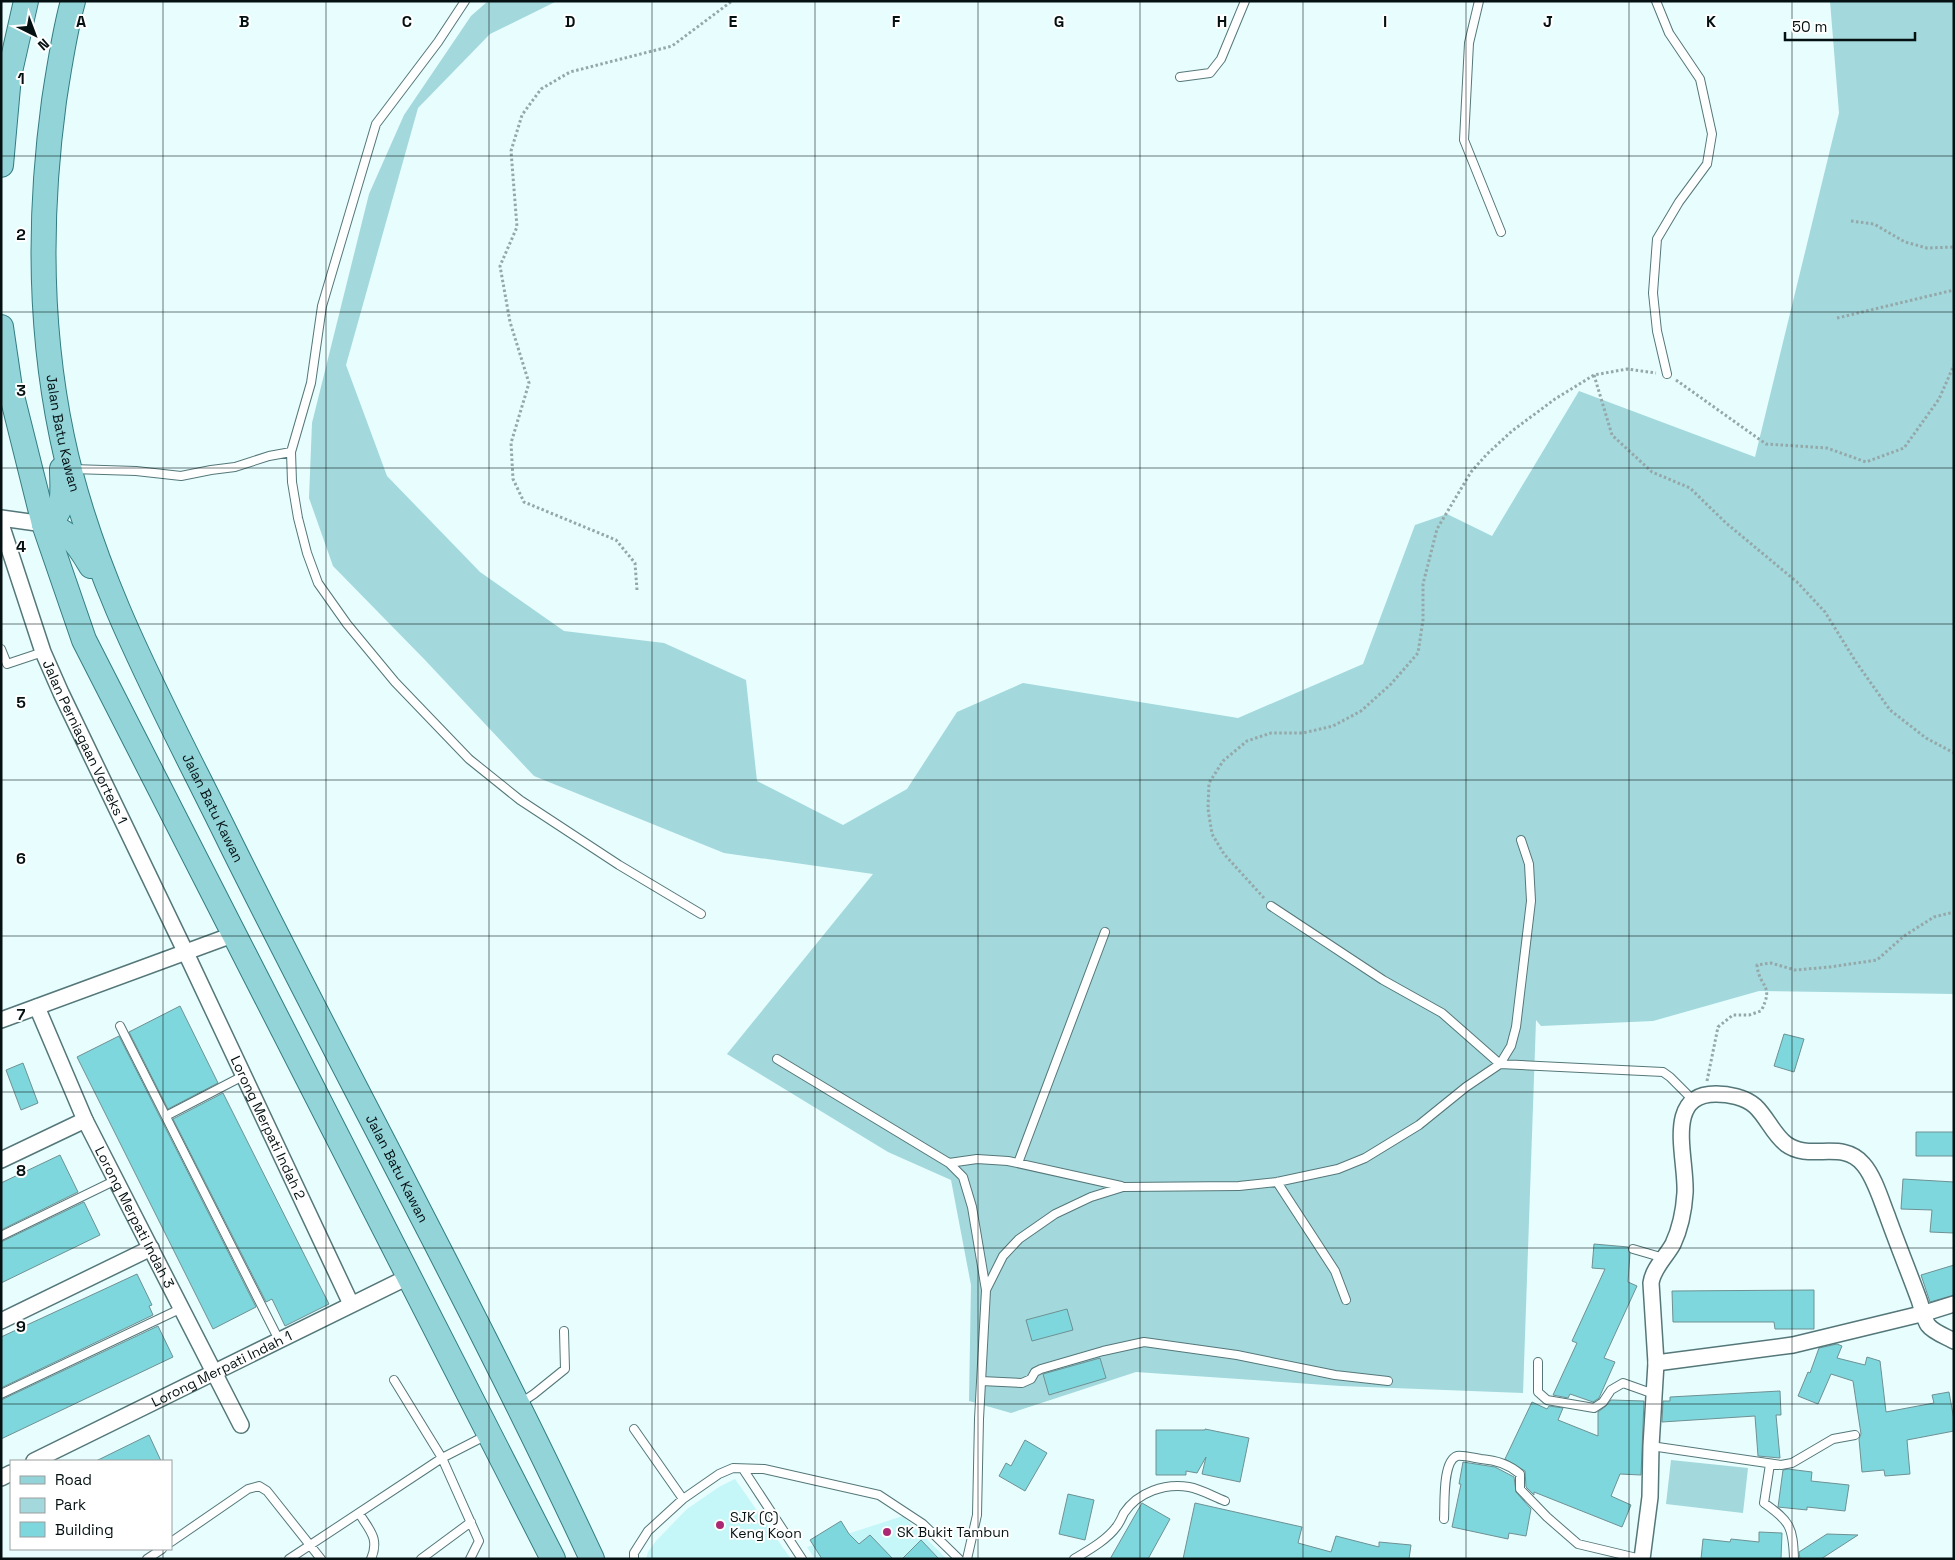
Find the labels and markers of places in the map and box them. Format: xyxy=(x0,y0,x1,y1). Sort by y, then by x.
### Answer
place label: SJK (C) Keng Koon xyxy=(730,1508,802,1542)
marker: SJK (C) Keng Koon xyxy=(714,1519,726,1531)
place label: SK Bukit Tambun xyxy=(897,1523,1009,1541)
marker: SK Bukit Tambun xyxy=(881,1526,893,1538)

